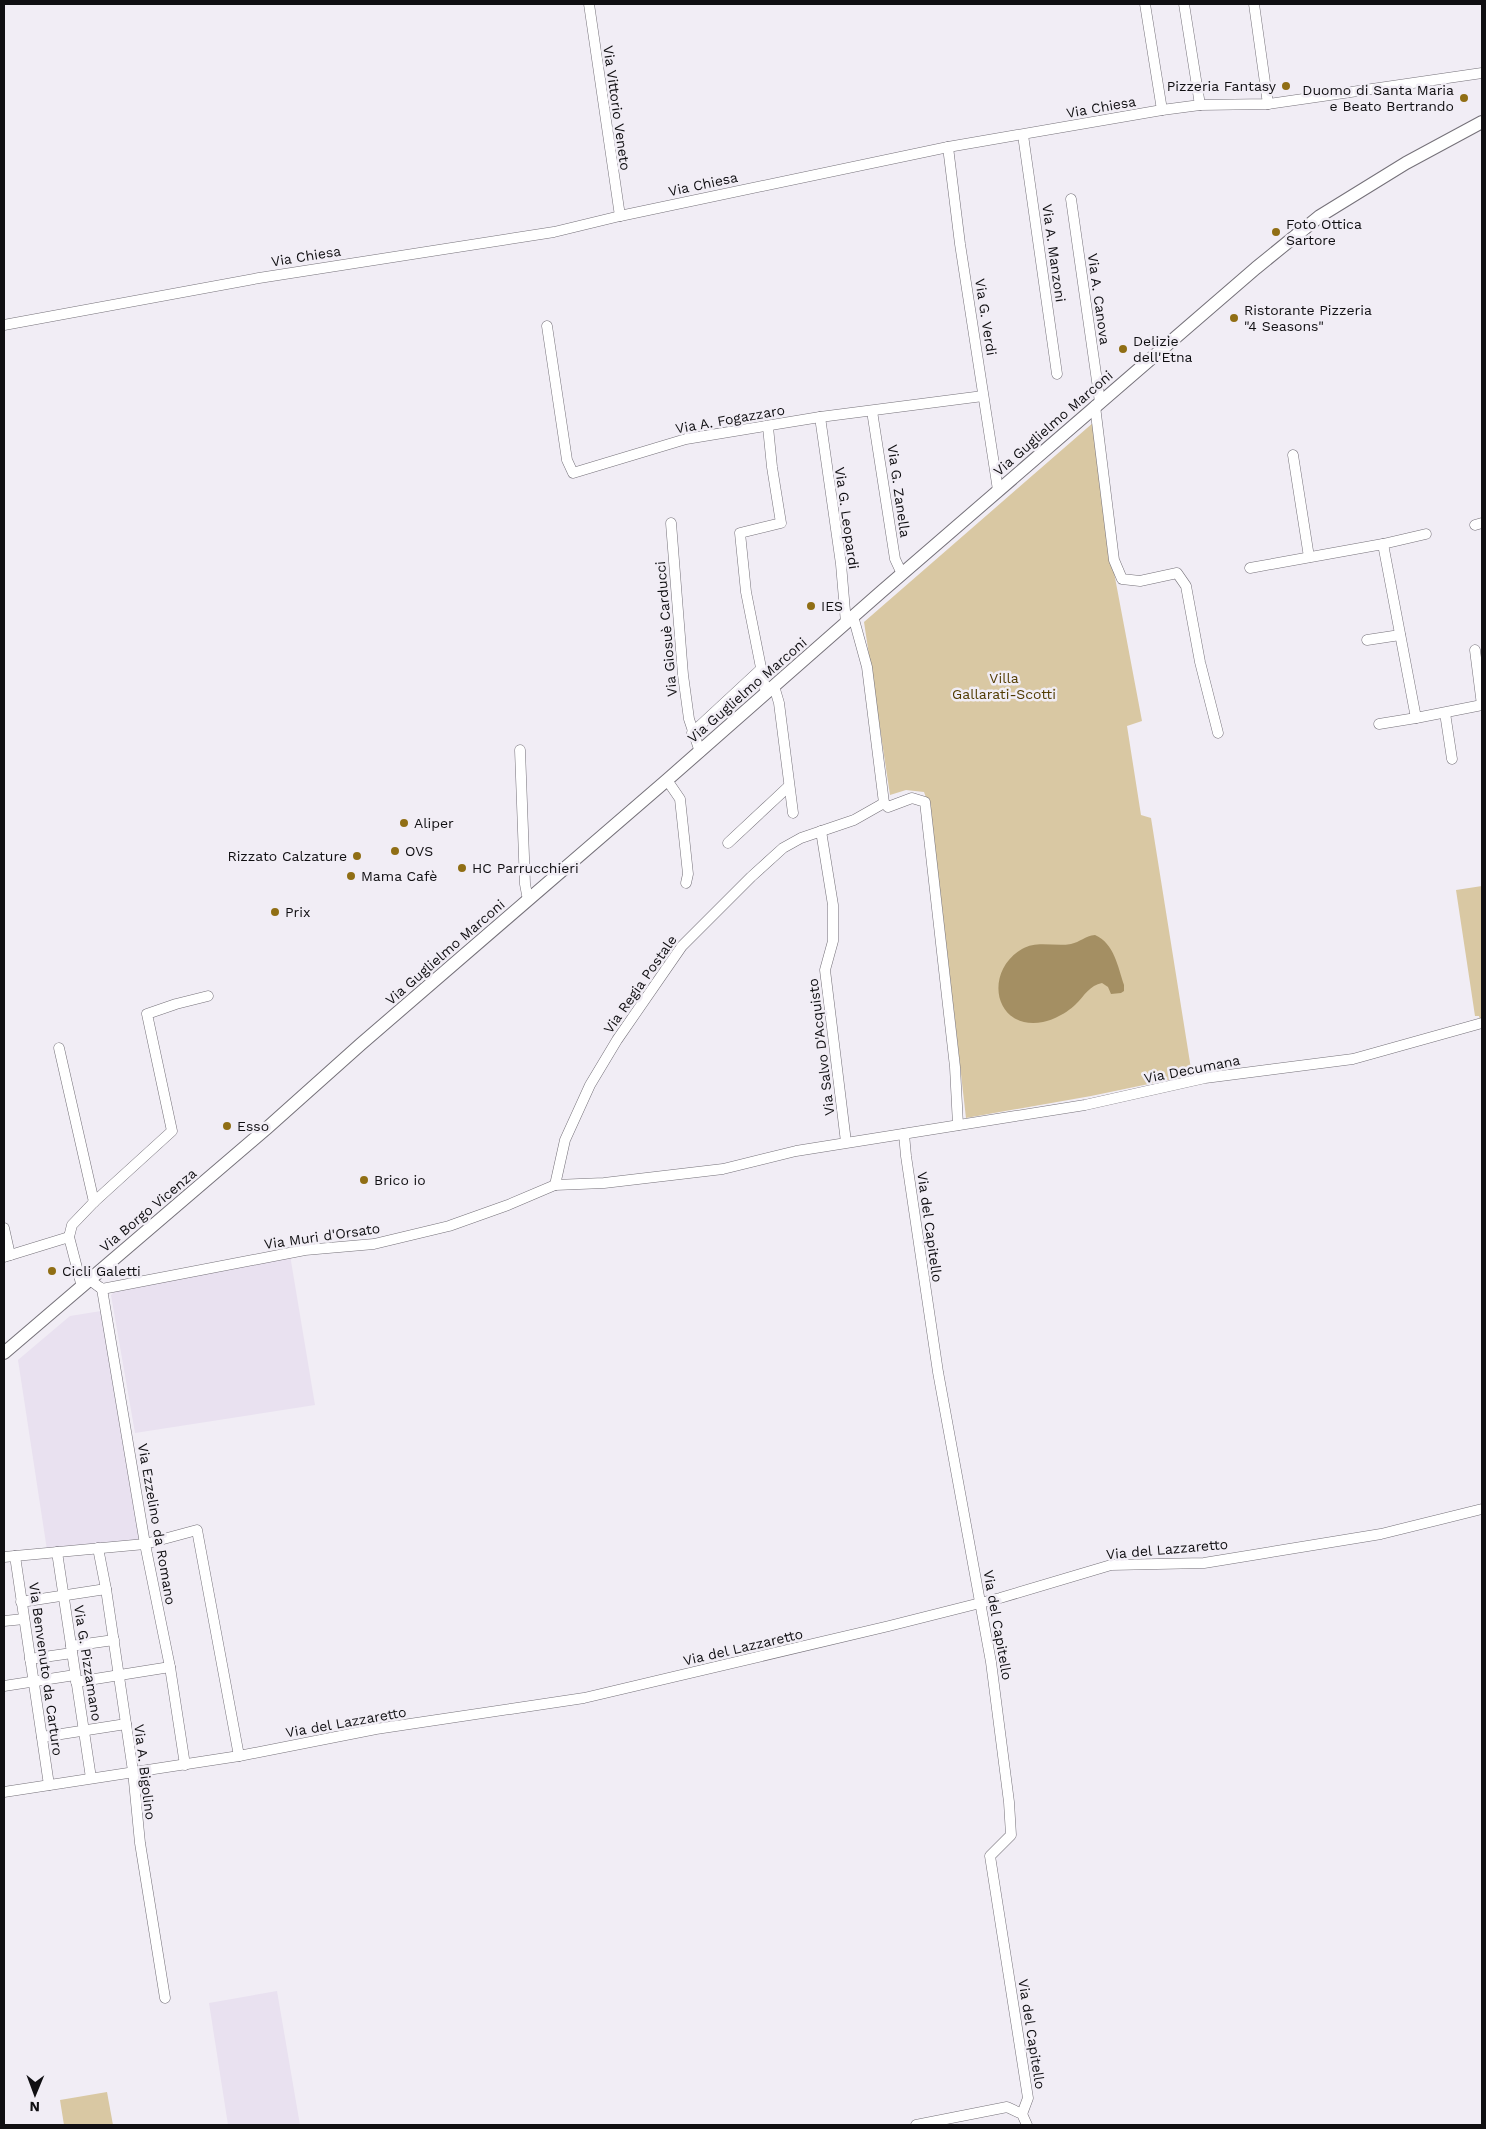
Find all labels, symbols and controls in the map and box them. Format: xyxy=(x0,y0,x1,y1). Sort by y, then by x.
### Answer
street label: Via Vittorio Veneto xyxy=(600,44,634,172)
place label: Pizzeria Fantasy xyxy=(1167,78,1277,94)
marker: Pizzeria Fantasy xyxy=(1280,80,1292,92)
place label: Duomo di Santa Maria e Beato Bertrando xyxy=(1302,82,1454,114)
marker: Duomo di Santa Maria e Beato Bertrando xyxy=(1458,92,1470,104)
street label: Via Chiesa xyxy=(1065,93,1137,121)
street label: Via Chiesa xyxy=(667,169,739,199)
street label: Via A. Manzoni xyxy=(1039,203,1069,303)
place label: Foto Ottica Sartore xyxy=(1286,216,1362,248)
marker: Foto Ottica Sartore xyxy=(1270,226,1282,238)
street label: Via Chiesa xyxy=(270,243,342,269)
street label: Via A. Canova xyxy=(1085,252,1113,346)
street label: Via G. Verdi xyxy=(972,277,1000,357)
place label: Ristorante Pizzeria "4 Seasons" xyxy=(1244,302,1372,334)
marker: Ristorante Pizzeria "4 Seasons" xyxy=(1228,312,1240,324)
place label: Delizie dell'Etna xyxy=(1133,333,1193,365)
marker: Delizie dell'Etna xyxy=(1117,343,1129,355)
street label: Via Guglielmo Marconi xyxy=(990,367,1116,479)
street label: Via A. Fogazzaro xyxy=(674,402,786,436)
street label: Via G. Zanella xyxy=(885,443,913,539)
street label: Via G. Leopardi xyxy=(832,466,862,570)
street label: Via Giosuè Carducci xyxy=(652,560,680,698)
place label: IES xyxy=(821,598,843,614)
marker: IES xyxy=(805,600,817,612)
street label: Via Guglielmo Marconi xyxy=(684,634,810,746)
park label: Villa Gallarati-Scotti xyxy=(952,670,1056,702)
place label: Aliper xyxy=(414,815,454,831)
marker: Aliper xyxy=(398,817,410,829)
place label: OVS xyxy=(405,843,433,859)
marker: OVS xyxy=(389,845,401,857)
place label: Rizzato Calzature xyxy=(227,848,347,864)
marker: Rizzato Calzature xyxy=(351,850,363,862)
place label: HC Parrucchieri xyxy=(472,860,579,876)
marker: HC Parrucchieri xyxy=(456,862,468,874)
place label: Mama Cafè xyxy=(361,868,437,884)
marker: Mama Cafè xyxy=(345,870,357,882)
street label: Via Guglielmo Marconi xyxy=(382,896,508,1008)
place label: Prix xyxy=(285,904,310,920)
marker: Prix xyxy=(269,906,281,918)
street label: Via Regia Postale xyxy=(600,932,680,1036)
street label: Via Salvo D'Acquisto xyxy=(805,978,837,1116)
street label: Via Decumana xyxy=(1143,1052,1242,1086)
place label: Esso xyxy=(237,1118,269,1134)
marker: Esso xyxy=(221,1120,233,1132)
street label: Via Borgo Vicenza xyxy=(97,1165,200,1255)
street label: Via del Capitello xyxy=(914,1171,946,1283)
place label: Brico io xyxy=(374,1172,426,1188)
marker: Brico io xyxy=(358,1174,370,1186)
street label: Via Muri d'Orsato xyxy=(263,1220,381,1252)
place label: Cicli Galetti xyxy=(62,1263,141,1279)
marker: Cicli Galetti xyxy=(46,1265,58,1277)
street label: Via Ezzelino da Romano xyxy=(135,1442,179,1606)
street label: Via del Lazzaretto xyxy=(1105,1536,1229,1562)
street label: Via del Capitello xyxy=(980,1569,1016,1681)
street label: Via Benvenuto da Carturo xyxy=(26,1581,66,1757)
street label: Via G. Pizzamano xyxy=(71,1604,105,1722)
street label: Via del Lazzaretto xyxy=(682,1625,804,1669)
street label: Via del Lazzaretto xyxy=(284,1703,408,1741)
street label: Via A. Bigolino xyxy=(131,1723,159,1821)
street label: Via del Capitello xyxy=(1015,1978,1049,2090)
north arrow xyxy=(10,2069,60,2119)
text: N xyxy=(29,2099,40,2115)

